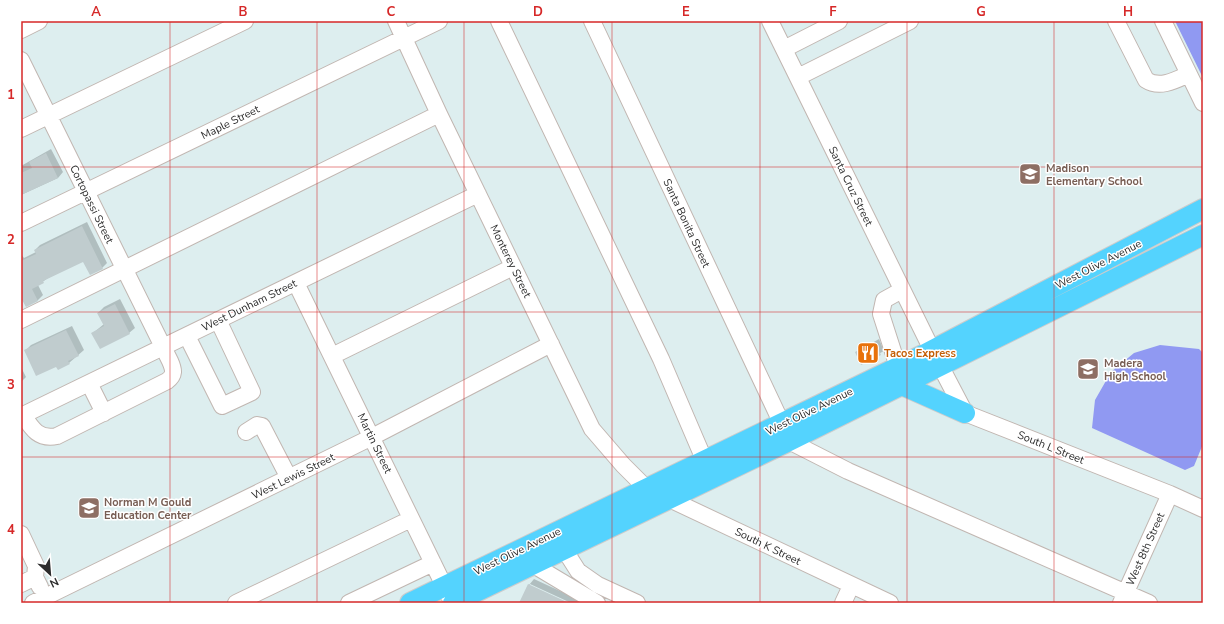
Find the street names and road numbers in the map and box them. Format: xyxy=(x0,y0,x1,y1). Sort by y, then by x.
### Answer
street label: Maple Street xyxy=(198,102,262,143)
street label: Santa Cruz Street xyxy=(825,144,876,229)
street label: Cortopassi Street xyxy=(66,163,117,246)
street label: Santa Bonita Street xyxy=(659,176,714,270)
street label: Monterey Street xyxy=(486,222,535,300)
street label: West Olive Avenue xyxy=(1052,236,1144,293)
street label: West Dunham Street xyxy=(199,276,299,335)
street label: West Olive Avenue xyxy=(763,384,855,439)
street label: Martin Street xyxy=(354,411,396,476)
street label: South L Street xyxy=(1015,427,1087,468)
street label: West Lewis Street xyxy=(249,450,337,503)
street label: West 8th Street xyxy=(1123,510,1168,588)
street label: West Olive Avenue xyxy=(471,524,563,579)
street label: South K Street xyxy=(732,524,803,569)

